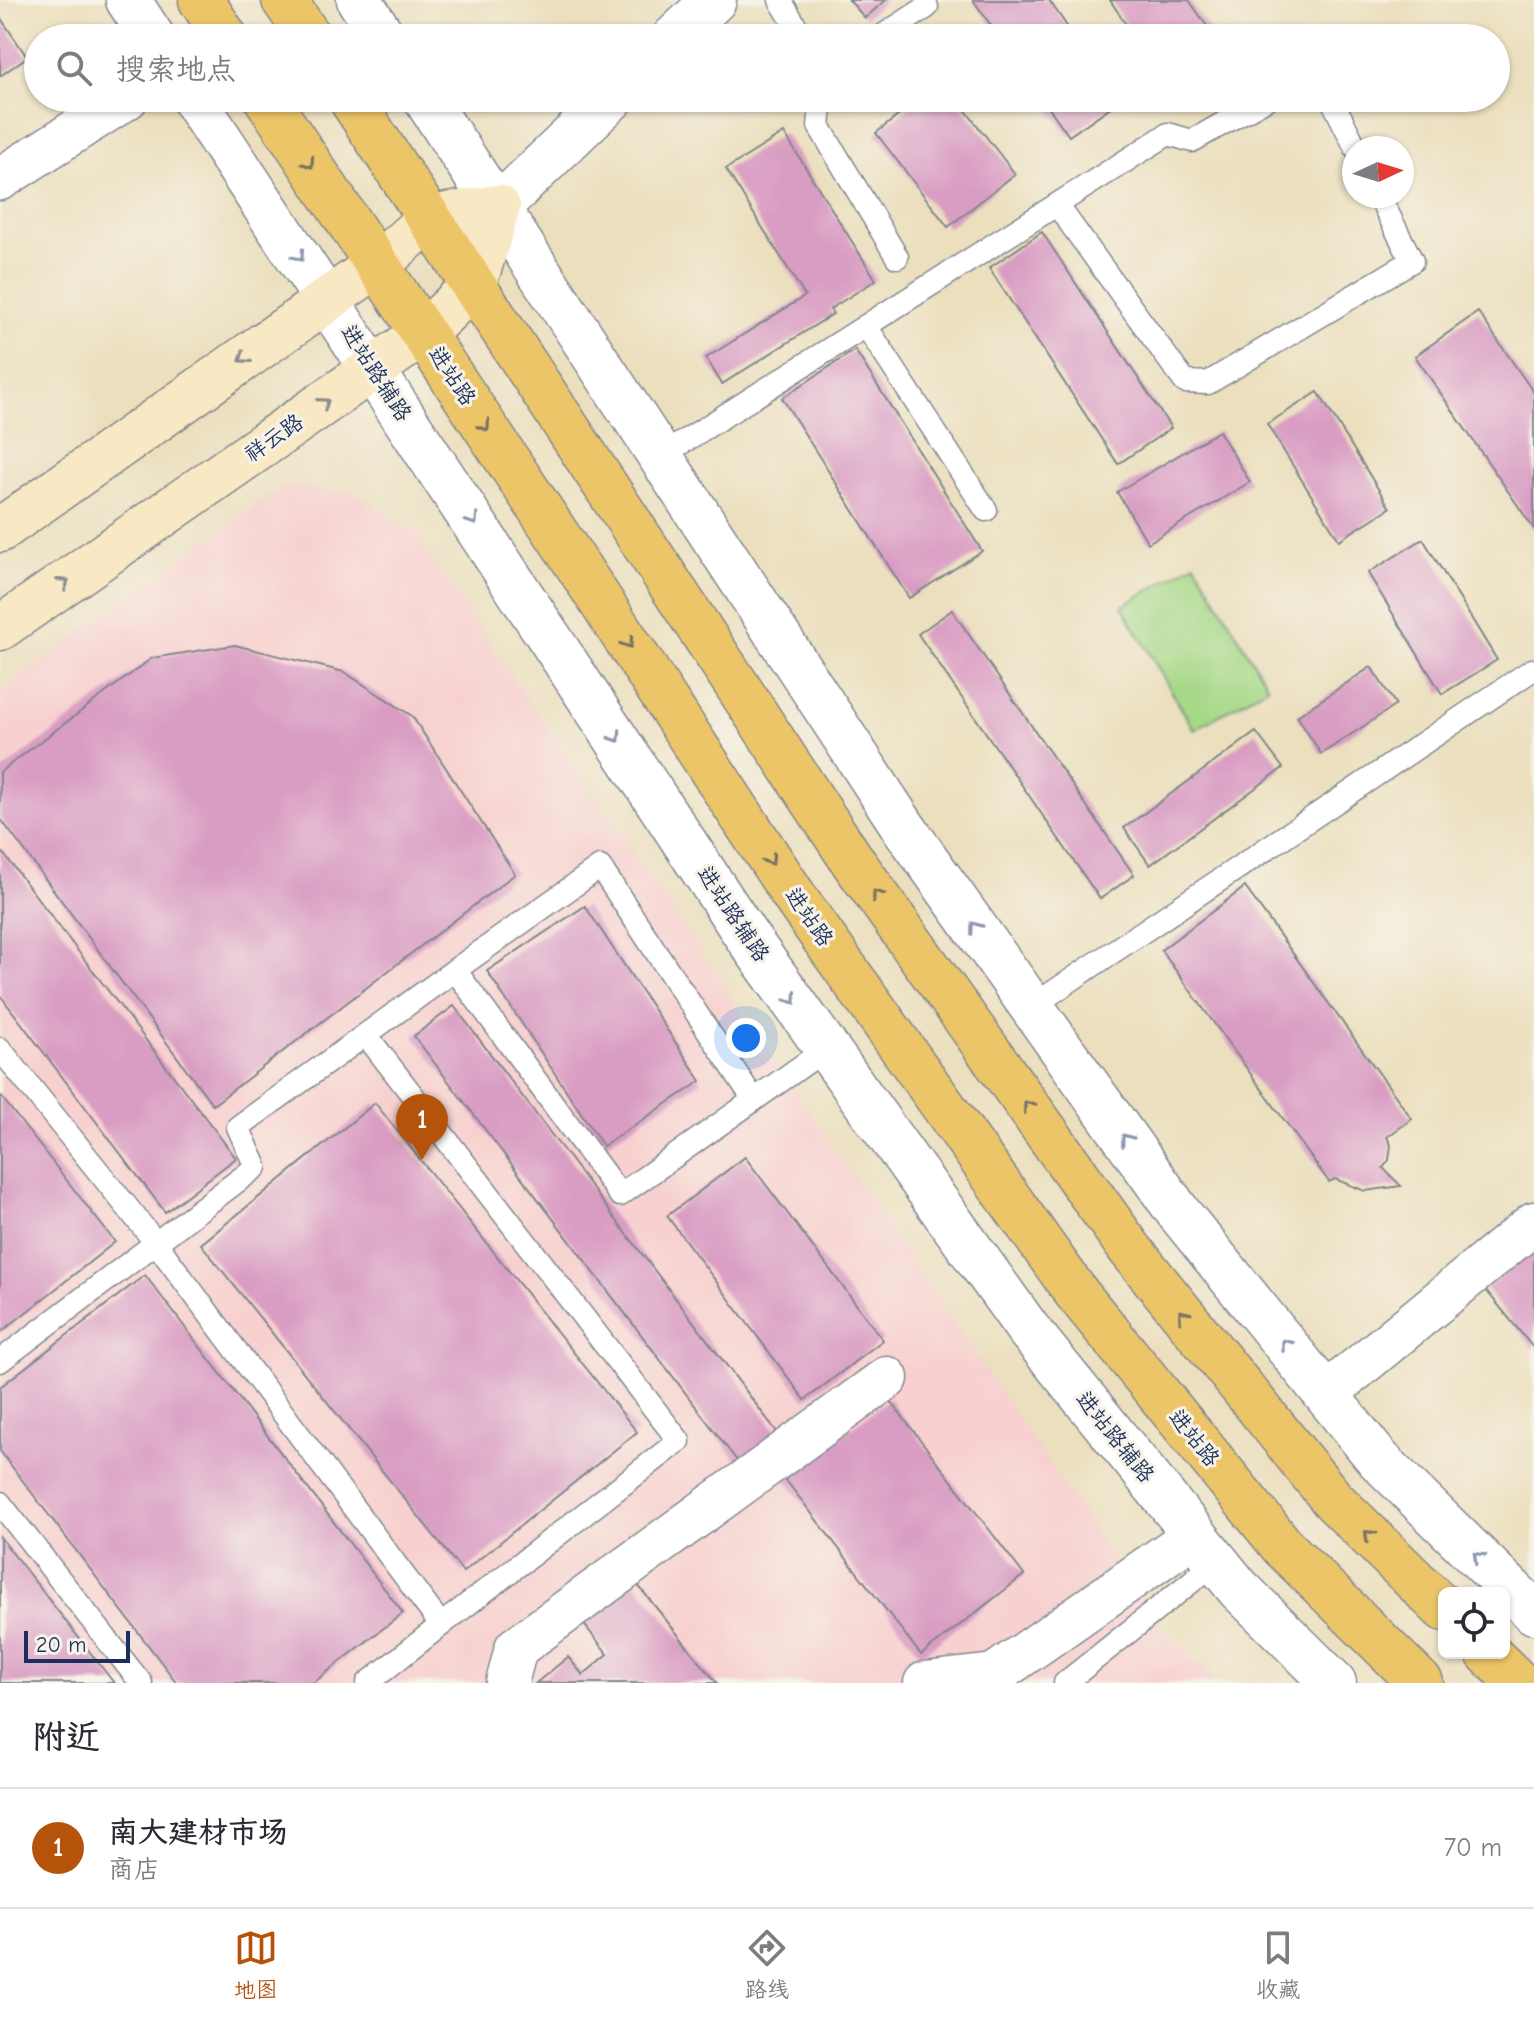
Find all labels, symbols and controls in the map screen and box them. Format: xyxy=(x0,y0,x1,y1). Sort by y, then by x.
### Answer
search box xyxy=(24,24,1510,112)
icon: search xyxy=(52,46,96,90)
text: 搜索地点 xyxy=(116,52,236,87)
north arrow xyxy=(1342,136,1414,208)
one-way arrow xyxy=(300,154,315,169)
one-way arrow xyxy=(289,247,304,262)
street label: 进站路辅路 xyxy=(335,320,417,426)
street label: 进站路 xyxy=(423,341,481,411)
one-way arrow xyxy=(238,348,252,363)
one-way arrow xyxy=(315,398,329,413)
street label: 祥云路 xyxy=(240,408,308,468)
one-way arrow xyxy=(475,417,490,432)
one-way arrow xyxy=(463,511,478,526)
one-way arrow xyxy=(56,578,70,593)
one-way arrow xyxy=(618,634,633,648)
one-way arrow xyxy=(606,728,621,743)
one-way arrow xyxy=(761,852,776,866)
street label: 进站路辅路 xyxy=(691,861,775,967)
street label: 进站路 xyxy=(779,883,839,951)
one-way arrow xyxy=(872,889,887,903)
one-way arrow xyxy=(970,922,985,936)
one-way arrow xyxy=(782,991,797,1005)
your location xyxy=(726,1018,766,1058)
pin: 1 xyxy=(396,1094,448,1160)
one-way arrow xyxy=(1023,1101,1038,1115)
one-way arrow xyxy=(1121,1133,1136,1147)
one-way arrow xyxy=(1178,1310,1193,1324)
one-way arrow xyxy=(1281,1338,1295,1353)
street label: 进站路辅路 xyxy=(1070,1386,1160,1488)
street label: 进站路 xyxy=(1163,1404,1225,1472)
one-way arrow xyxy=(1364,1530,1378,1544)
one-way arrow xyxy=(1473,1552,1487,1566)
map controls xyxy=(1438,1587,1510,1659)
button: locate xyxy=(1438,1587,1510,1659)
scale bar xyxy=(24,1627,130,1663)
text: 20 m xyxy=(36,1632,86,1658)
text: 附近 xyxy=(32,1717,100,1757)
text: 南大建材市场 xyxy=(108,1815,288,1850)
text: 1 xyxy=(53,1833,63,1863)
text: 70 m xyxy=(1444,1833,1502,1863)
text: 商店 xyxy=(108,1855,160,1885)
tab: 地图 xyxy=(234,1926,278,2003)
tab: 路线 xyxy=(745,1926,789,2003)
tab: 收藏 xyxy=(1256,1926,1300,2003)

